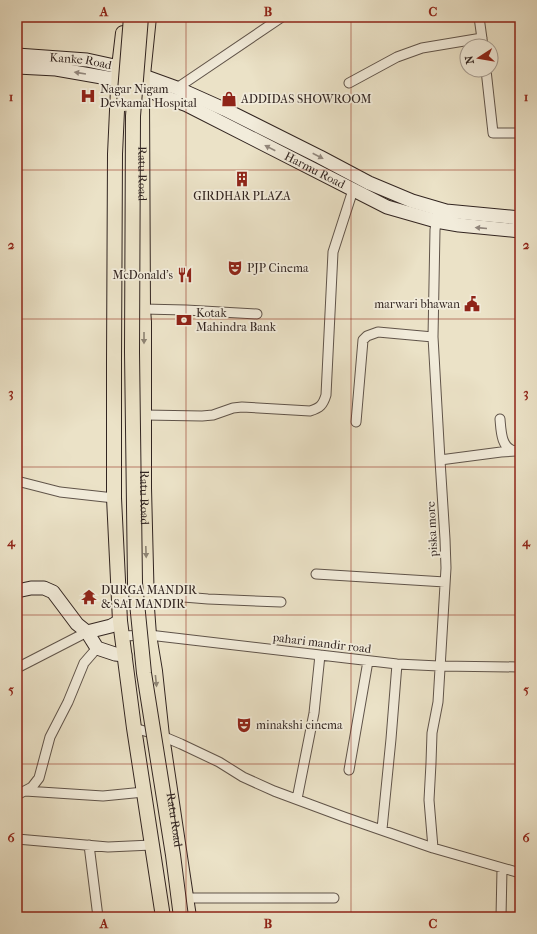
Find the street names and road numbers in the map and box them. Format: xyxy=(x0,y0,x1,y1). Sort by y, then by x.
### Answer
street label: Kanke Road xyxy=(49,50,114,72)
street label: Ratu Road xyxy=(135,146,149,202)
street label: Harmu Road xyxy=(282,149,348,192)
street label: Ratu Road xyxy=(137,470,152,526)
street label: piska more xyxy=(424,501,440,558)
street label: pahari mandir road xyxy=(271,630,372,656)
street label: Ratu Road xyxy=(164,792,186,848)

